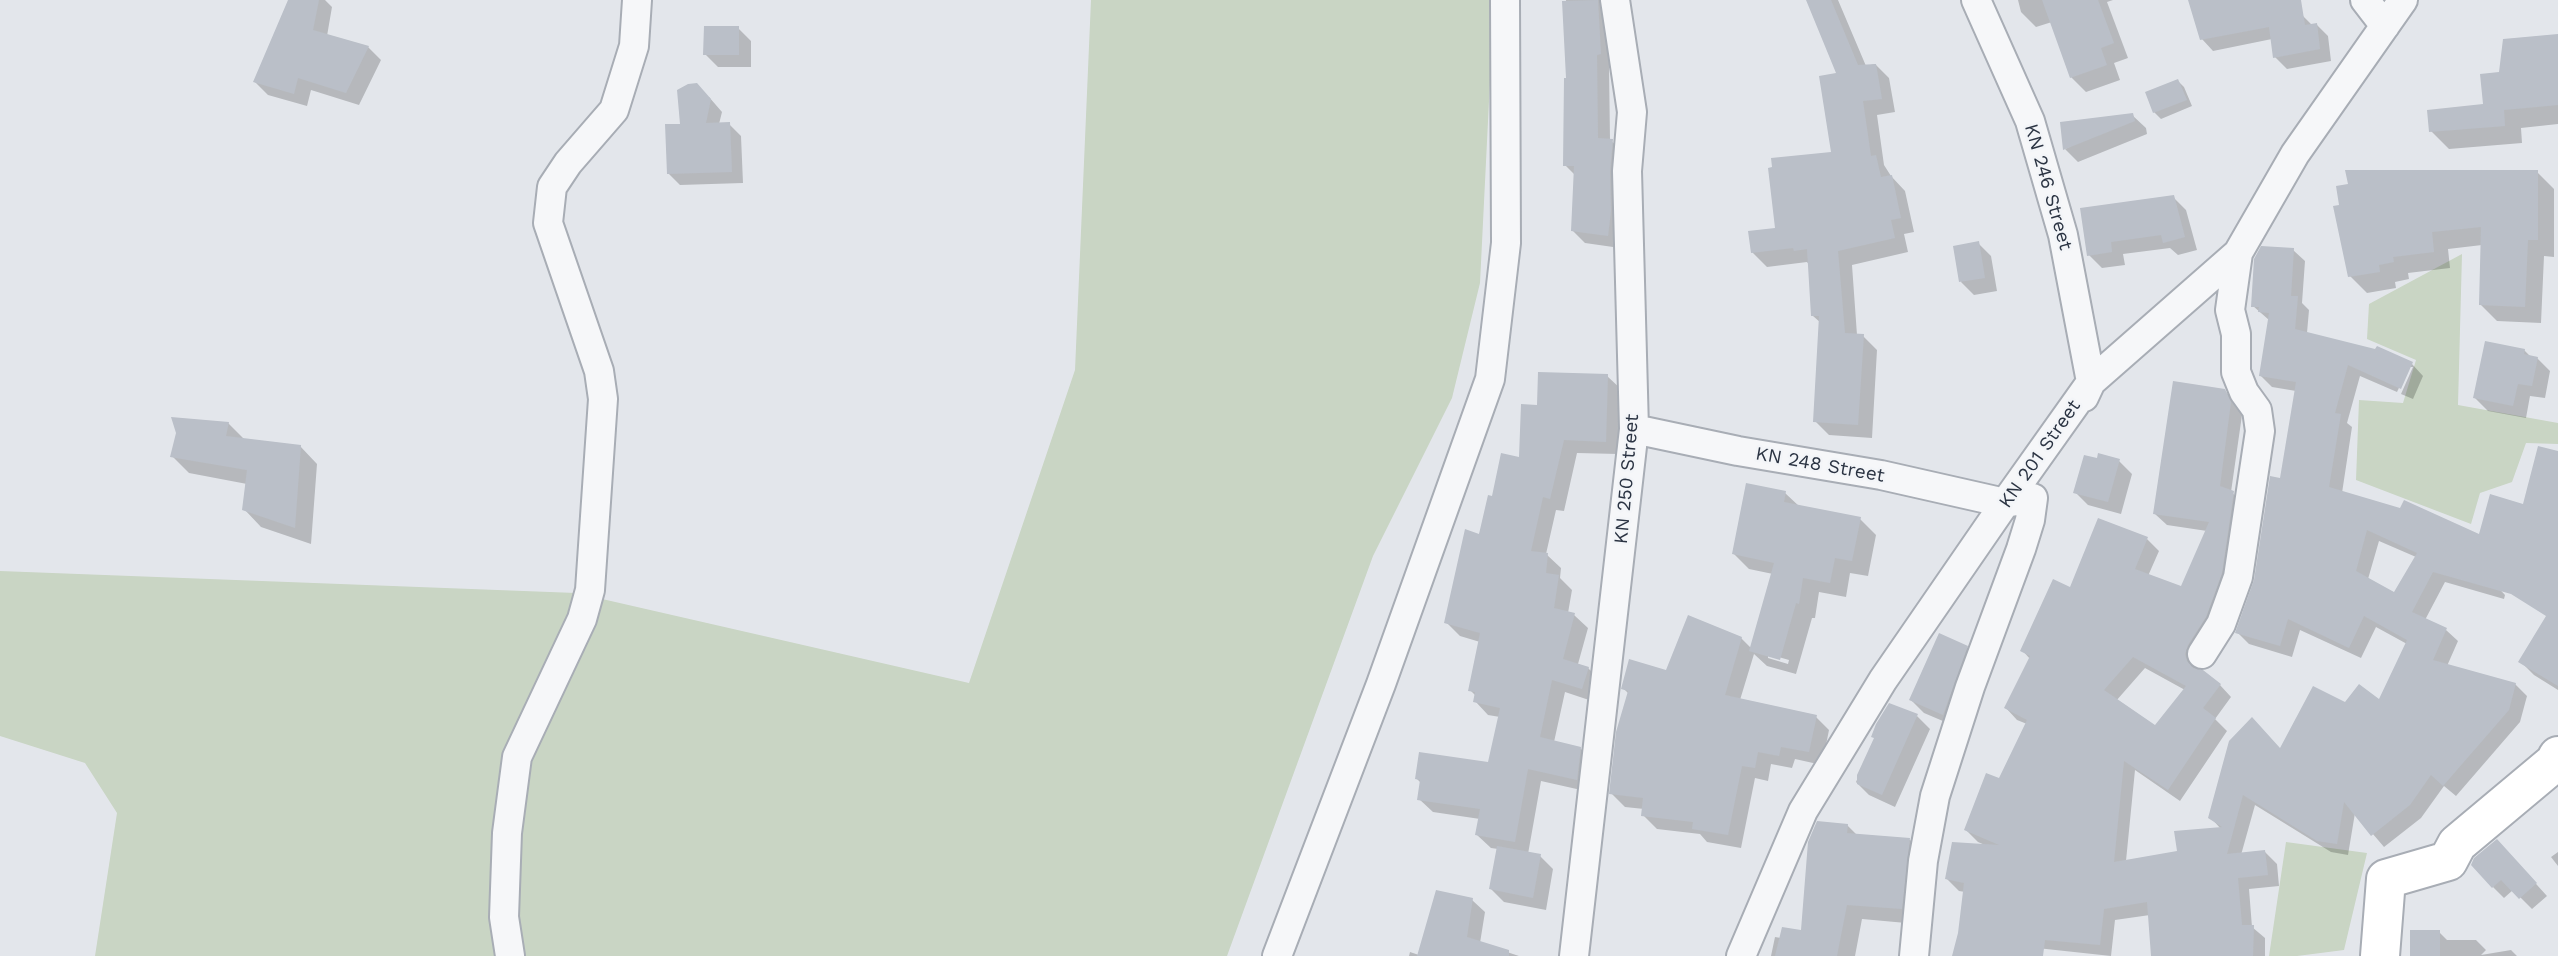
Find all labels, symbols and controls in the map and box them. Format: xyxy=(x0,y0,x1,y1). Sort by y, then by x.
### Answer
street label: KN 246 Street xyxy=(2019,121,2077,253)
street label: KN 201 Street xyxy=(1994,396,2086,512)
street label: KN 250 Street xyxy=(1610,413,1644,545)
street label: KN 248 Street xyxy=(1754,442,1886,488)

